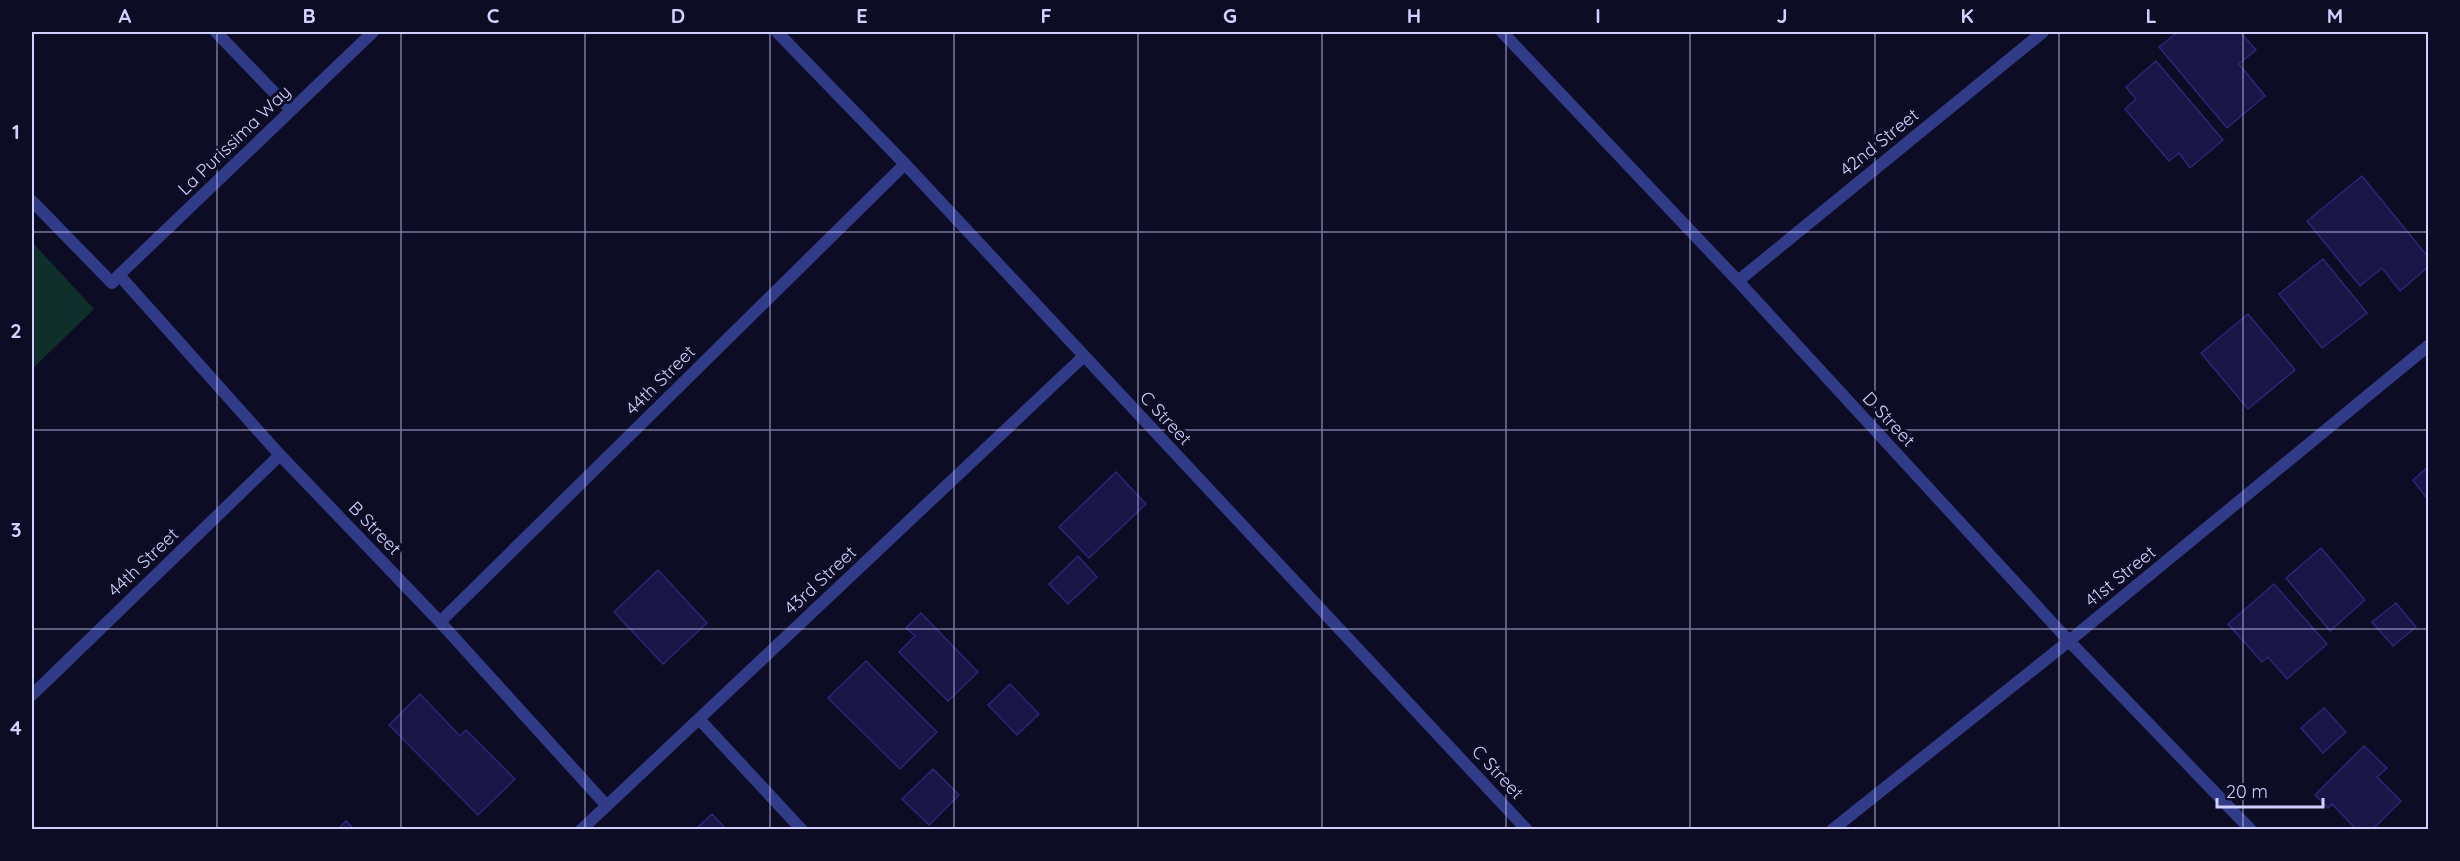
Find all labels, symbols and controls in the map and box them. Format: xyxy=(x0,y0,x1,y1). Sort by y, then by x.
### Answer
text: A xyxy=(119,3,132,28)
text: B xyxy=(302,3,316,28)
text: C xyxy=(487,3,500,28)
text: D xyxy=(671,3,685,28)
text: E xyxy=(856,3,868,28)
text: F xyxy=(1040,3,1052,28)
text: G xyxy=(1223,3,1237,28)
text: H xyxy=(1407,3,1421,28)
text: I xyxy=(1595,3,1601,28)
text: J xyxy=(1776,3,1788,28)
text: K xyxy=(1960,3,1974,28)
text: L xyxy=(2145,3,2157,28)
text: M xyxy=(2327,3,2343,28)
street label: La Purissima Way xyxy=(173,80,295,200)
street label: 42nd Street xyxy=(1835,103,1923,181)
text: 1 xyxy=(12,119,20,144)
text: 2 xyxy=(10,318,22,343)
street label: 44th Street xyxy=(620,340,700,420)
street label: C Street xyxy=(1135,386,1197,450)
street label: D Street xyxy=(1858,387,1920,451)
street label: B Street xyxy=(344,496,406,560)
text: 3 xyxy=(11,517,21,542)
street label: 44th Street xyxy=(103,523,183,601)
street label: 41st Street xyxy=(2080,540,2160,612)
street label: 43rd Street xyxy=(779,541,861,619)
text: 4 xyxy=(10,715,22,740)
street label: C Street xyxy=(1467,740,1529,804)
scale bar xyxy=(2217,771,2324,809)
text: 20 m xyxy=(2226,780,2268,803)

